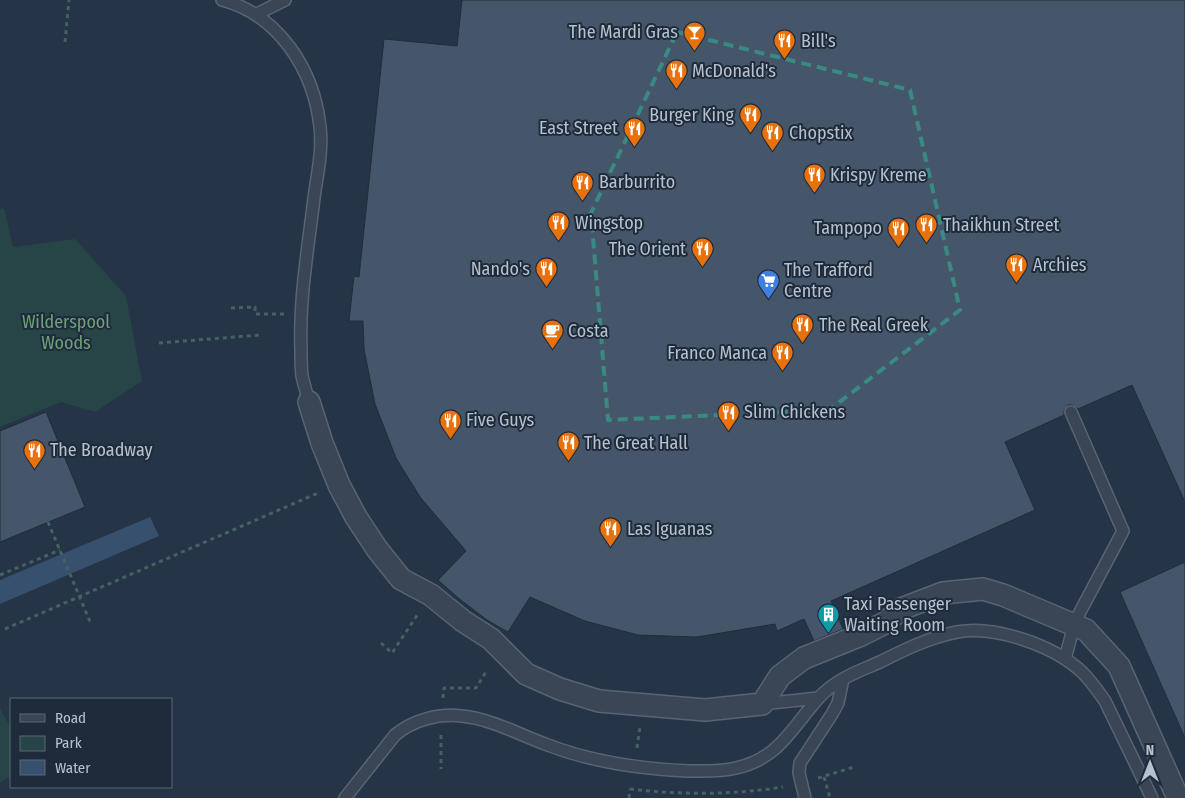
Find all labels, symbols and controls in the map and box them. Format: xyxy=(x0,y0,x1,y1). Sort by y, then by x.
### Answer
bar icon: The Mardi Gras xyxy=(682,20,706,51)
place label: The Mardi Gras xyxy=(569,21,678,43)
restaurant icon: Bill's xyxy=(773,29,797,60)
place label: Bill's xyxy=(801,30,836,52)
restaurant icon: McDonald's xyxy=(664,59,688,90)
place label: McDonald's xyxy=(692,60,776,82)
restaurant icon: Burger King xyxy=(738,103,762,134)
place label: Burger King xyxy=(649,104,735,126)
restaurant icon: East Street xyxy=(622,116,646,147)
place label: East Street xyxy=(539,117,618,139)
restaurant icon: Chopstix xyxy=(761,121,785,152)
place label: Chopstix xyxy=(789,122,853,144)
restaurant icon: Krispy Kreme xyxy=(802,163,826,194)
place label: Krispy Kreme xyxy=(830,164,927,186)
restaurant icon: Barburrito xyxy=(571,170,595,201)
place label: Barburrito xyxy=(599,171,675,193)
restaurant icon: Wingstop xyxy=(547,211,571,242)
place label: Wingstop xyxy=(575,212,643,234)
restaurant icon: Thaikhun Street xyxy=(915,213,939,244)
place label: Thaikhun Street xyxy=(943,214,1060,236)
restaurant icon: Tampopo xyxy=(886,216,910,247)
place label: Tampopo xyxy=(814,217,882,239)
restaurant icon: The Orient xyxy=(690,237,714,268)
place label: The Orient xyxy=(609,238,686,260)
restaurant icon: Archies xyxy=(1005,253,1029,284)
place label: Archies xyxy=(1033,254,1087,276)
restaurant icon: Nando's xyxy=(534,257,558,288)
place label: Nando's xyxy=(471,258,530,280)
place label: The Trafford Centre xyxy=(784,259,873,302)
supermarket icon: The Trafford Centre xyxy=(756,268,780,299)
park label: Wilderspool Woods xyxy=(22,311,110,354)
restaurant icon: The Real Greek xyxy=(791,313,815,344)
place label: The Real Greek xyxy=(819,314,929,336)
cafe icon: Costa xyxy=(540,319,564,350)
place label: Costa xyxy=(568,320,609,342)
restaurant icon: Franco Manca xyxy=(771,341,795,372)
place label: Franco Manca xyxy=(667,342,767,364)
restaurant icon: Slim Chickens xyxy=(716,400,740,431)
place label: Slim Chickens xyxy=(744,401,846,423)
restaurant icon: Five Guys xyxy=(438,408,462,439)
place label: Five Guys xyxy=(466,409,535,431)
restaurant icon: The Great Hall xyxy=(556,431,580,462)
place label: The Great Hall xyxy=(584,432,688,454)
restaurant icon: The Broadway xyxy=(22,438,46,469)
place label: The Broadway xyxy=(50,439,152,461)
restaurant icon: Las Iguanas xyxy=(599,517,623,548)
place label: Las Iguanas xyxy=(627,518,713,540)
place label: Taxi Passenger Waiting Room xyxy=(844,593,952,636)
building icon: Taxi Passenger Waiting Room xyxy=(816,602,840,633)
legend xyxy=(10,698,172,788)
text: Road xyxy=(55,709,86,727)
text: Park xyxy=(55,734,82,752)
north arrow xyxy=(1125,738,1175,788)
text: N xyxy=(1146,742,1154,759)
text: Water xyxy=(55,759,91,777)

